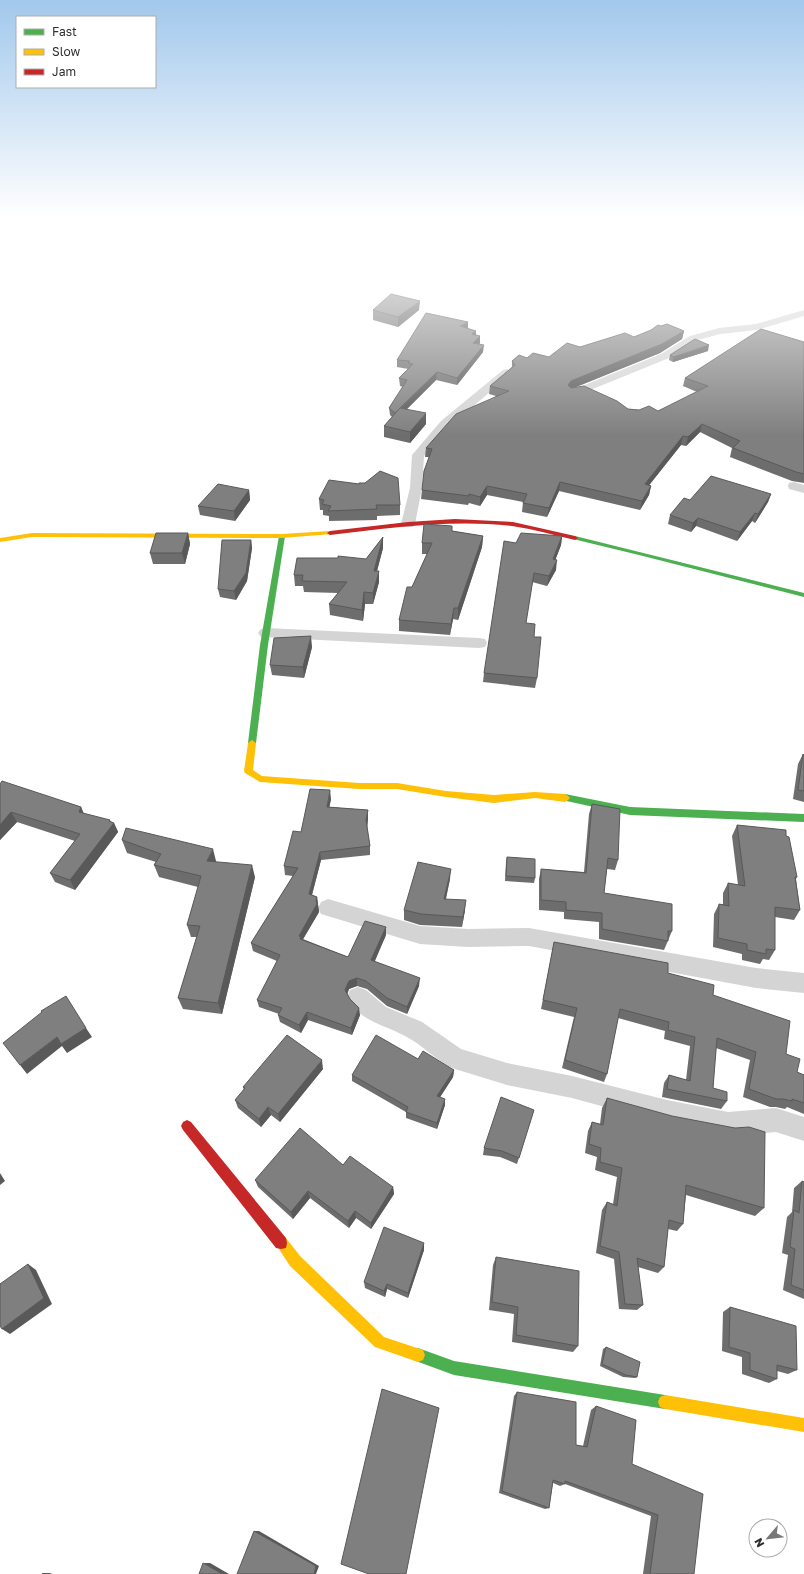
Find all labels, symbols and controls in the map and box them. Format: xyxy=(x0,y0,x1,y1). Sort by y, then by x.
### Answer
legend xyxy=(16,16,156,88)
text: Fast xyxy=(52,24,77,39)
text: Slow xyxy=(52,44,80,59)
text: Jam xyxy=(52,64,76,79)
north arrow xyxy=(748,1518,788,1558)
text: N xyxy=(751,1536,766,1550)

